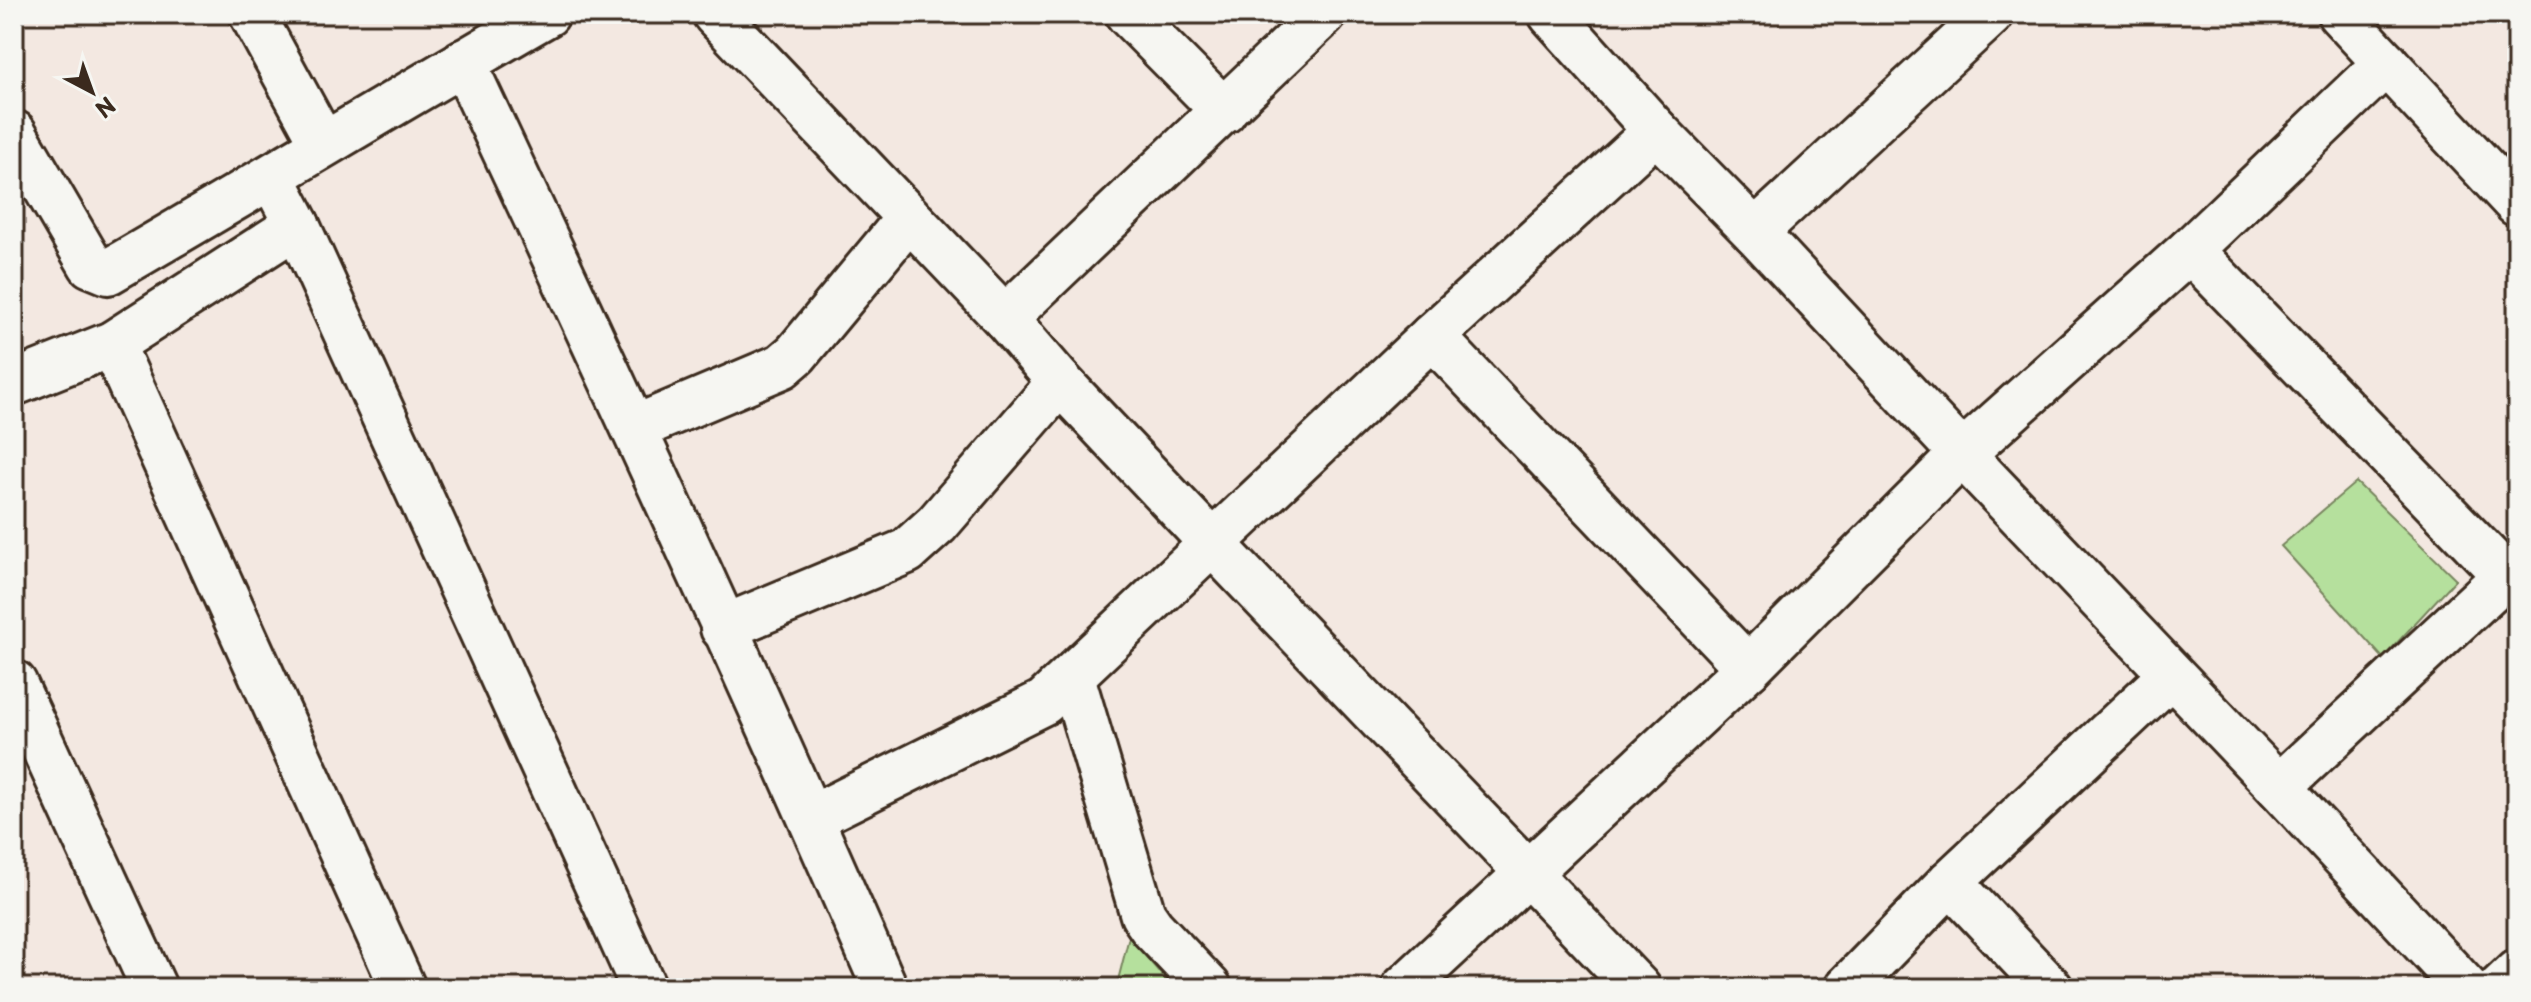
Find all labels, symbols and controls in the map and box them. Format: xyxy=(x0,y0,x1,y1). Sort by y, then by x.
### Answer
north arrow xyxy=(52,52,132,132)
text: N xyxy=(89,90,124,126)

